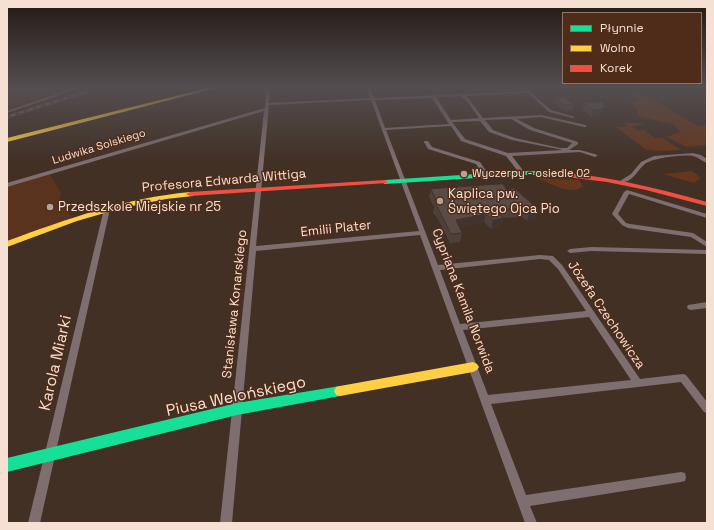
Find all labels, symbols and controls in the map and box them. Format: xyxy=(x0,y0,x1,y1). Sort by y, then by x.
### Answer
legend xyxy=(562,12,702,84)
text: Płynnie xyxy=(600,20,644,36)
text: Wolno xyxy=(600,40,635,56)
text: Korek xyxy=(600,60,632,76)
street label: Ludwika Solskiego xyxy=(51,126,147,168)
street label: Profesora Edwarda Wittiga xyxy=(141,166,307,196)
place label: Wyczerpy - osiedle 02 xyxy=(472,167,590,181)
marker: Wyczerpy - osiedle 02 xyxy=(459,169,469,179)
place label: Kaplica pw. Świętego Ojca Pio xyxy=(448,186,560,217)
marker: Kaplica pw. Świętego Ojca Pio xyxy=(435,196,445,206)
place label: Przedszkole Miejskie nr 25 xyxy=(58,199,221,215)
marker: Przedszkole Miejskie nr 25 xyxy=(45,202,55,212)
street label: Emilii Plater xyxy=(300,218,372,240)
street label: Cypriana Kamila Norwida xyxy=(428,226,498,376)
street label: Stanisława Konarskiego xyxy=(219,229,251,379)
street label: Józefa Czechowicza xyxy=(564,258,648,372)
street label: Karola Miarki xyxy=(36,313,76,413)
street label: Piusa Welońskiego xyxy=(164,373,308,421)

